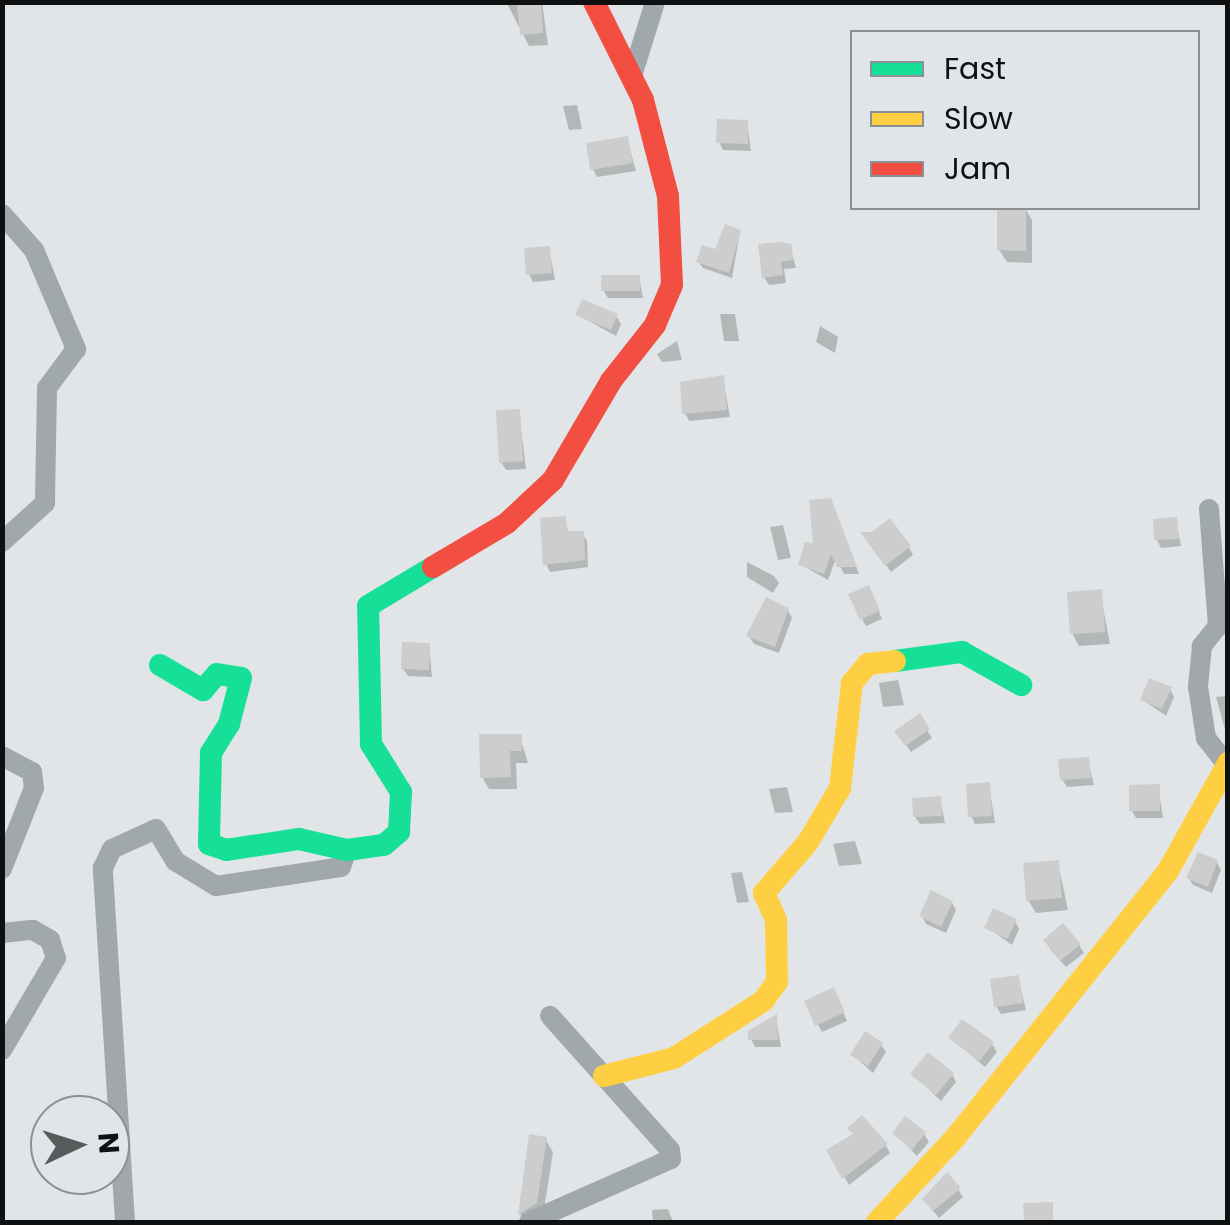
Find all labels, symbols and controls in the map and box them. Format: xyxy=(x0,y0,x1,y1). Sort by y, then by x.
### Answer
legend xyxy=(850,30,1200,210)
text: Fast xyxy=(944,47,1006,90)
text: Slow xyxy=(944,97,1013,140)
text: Jam xyxy=(944,147,1011,190)
north arrow xyxy=(30,1095,130,1195)
text: N xyxy=(88,1131,129,1155)

